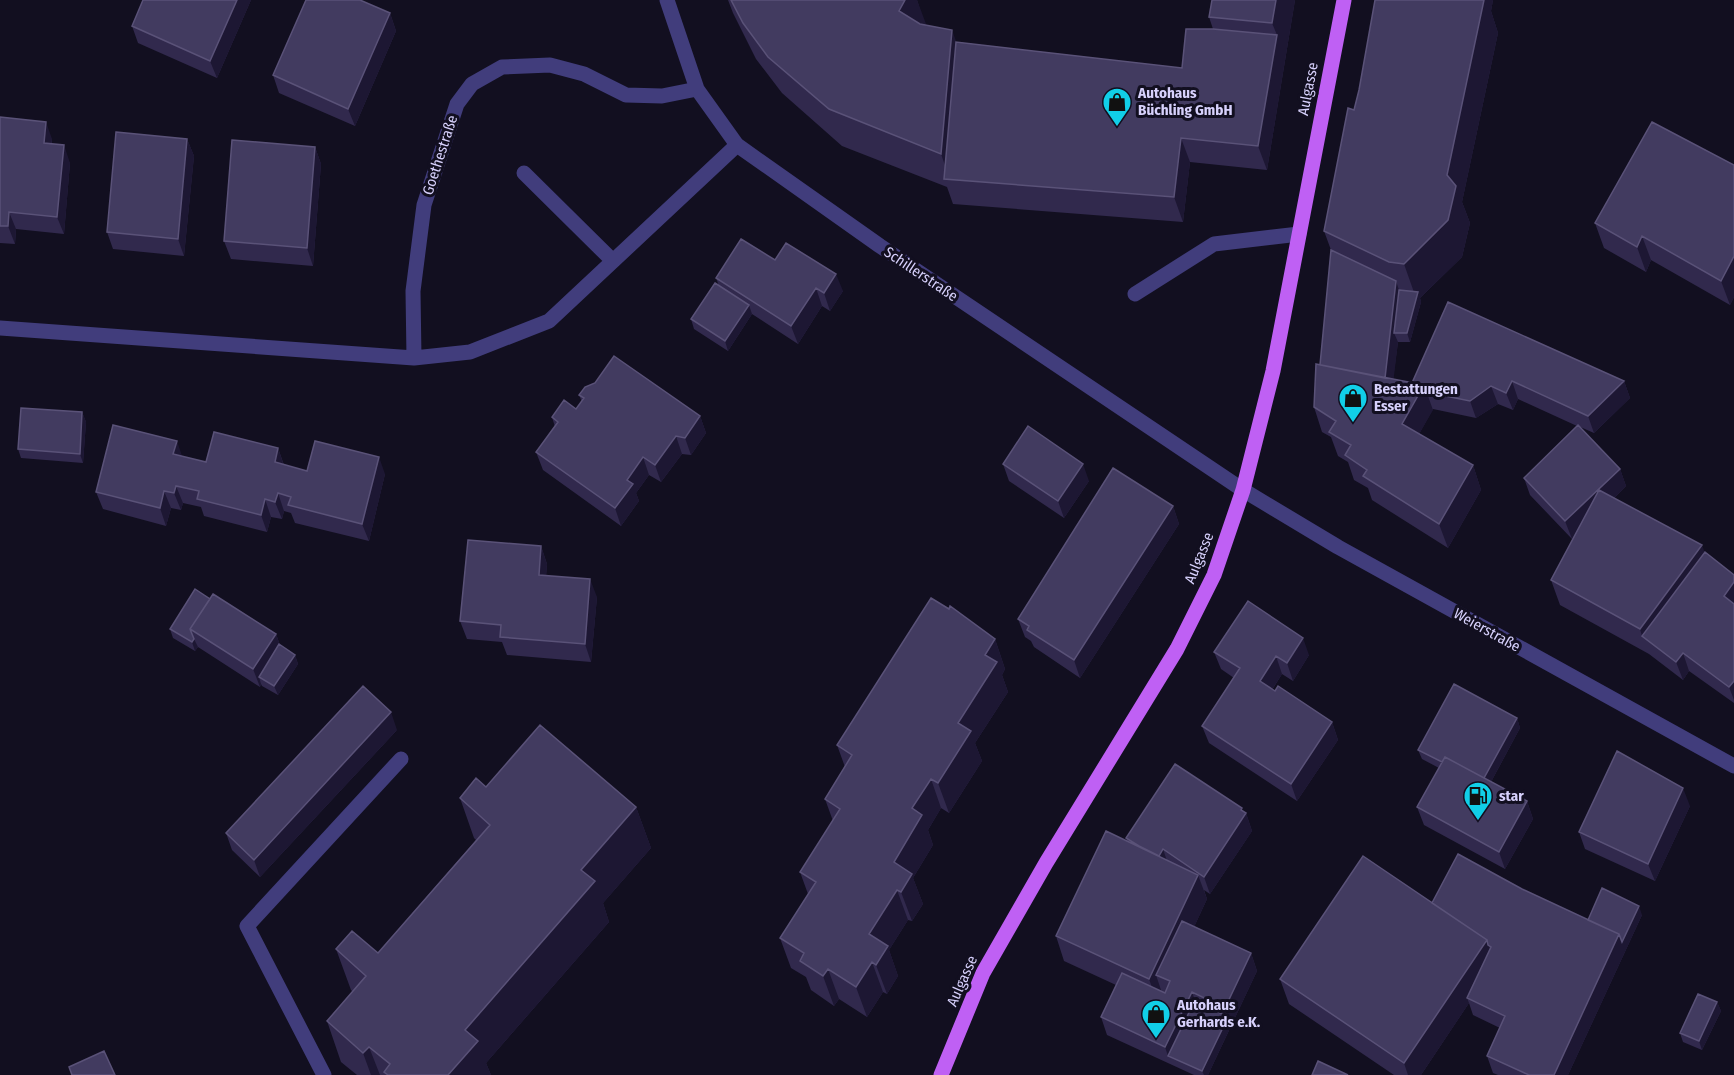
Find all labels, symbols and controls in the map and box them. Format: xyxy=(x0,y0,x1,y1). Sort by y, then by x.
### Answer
street label: Aulgasse xyxy=(1294,61,1322,117)
place label: Autohaus Büchling GmbH xyxy=(1137,84,1232,119)
shop icon: Autohaus Büchling GmbH xyxy=(1101,86,1133,128)
street label: Goethestraße xyxy=(419,113,461,197)
street label: Schillerstraße xyxy=(881,243,961,305)
place label: Bestattungen Esser xyxy=(1374,380,1458,415)
shop icon: Bestattungen Esser xyxy=(1337,382,1369,424)
street label: Aulgasse xyxy=(1181,530,1217,586)
street label: Weierstraße xyxy=(1450,604,1524,656)
fuel station icon: star xyxy=(1462,780,1494,822)
place label: star xyxy=(1499,787,1524,805)
street label: Aulgasse xyxy=(943,953,981,1009)
place label: Autohaus Gerhards e.K. xyxy=(1176,996,1261,1031)
shop icon: Autohaus Gerhards e.K. xyxy=(1140,998,1172,1040)

